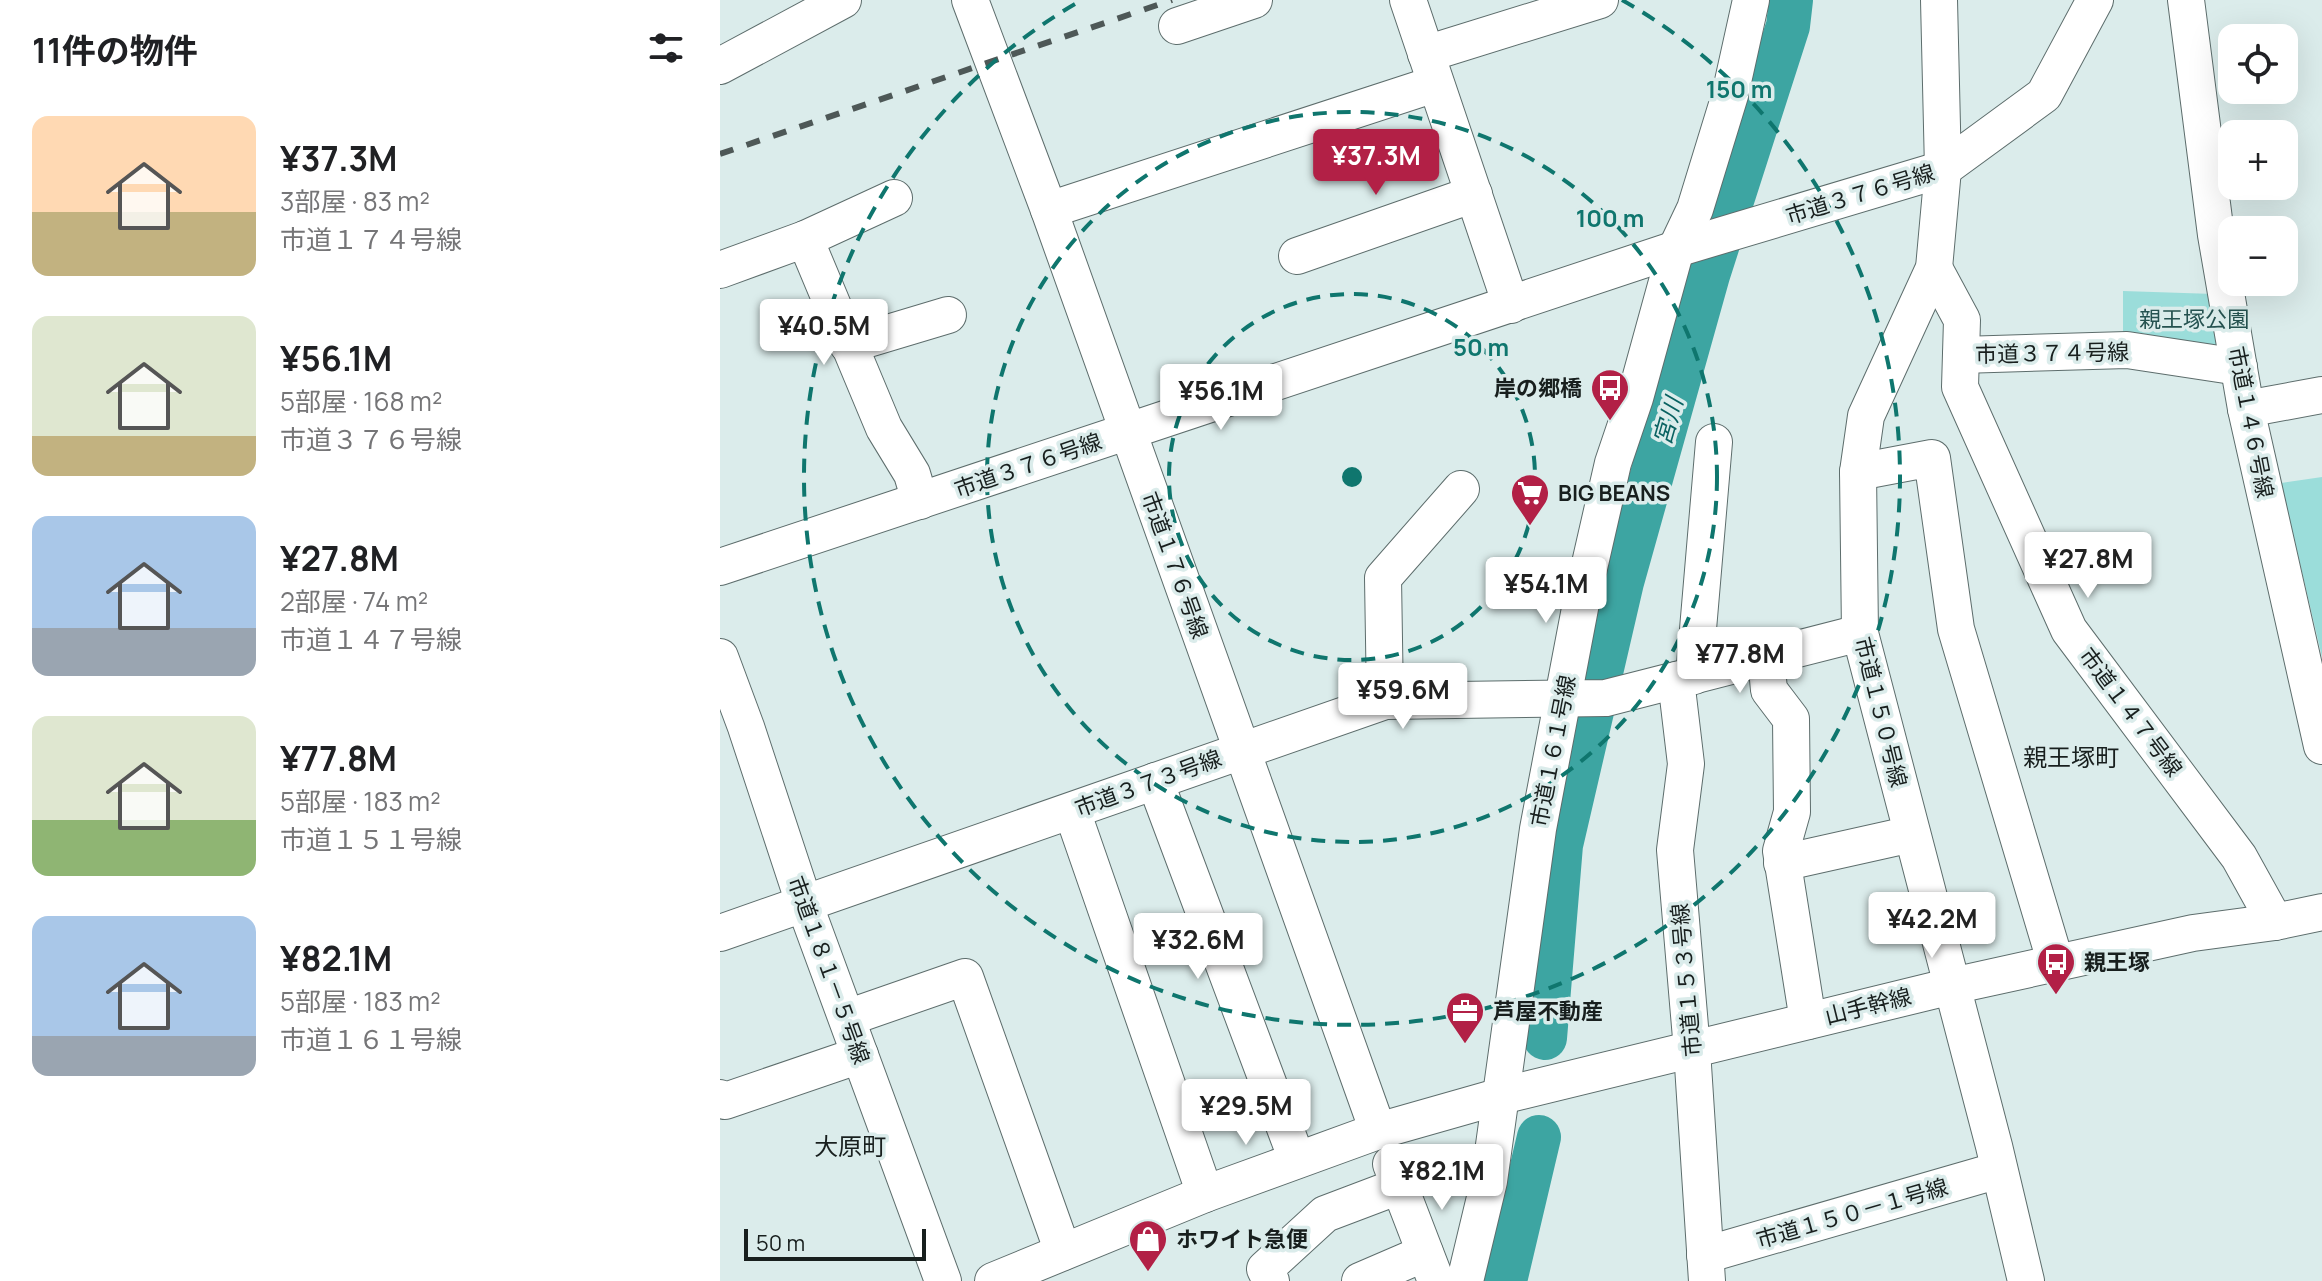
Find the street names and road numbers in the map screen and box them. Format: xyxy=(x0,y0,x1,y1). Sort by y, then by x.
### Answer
street label: 市道３７６号線 xyxy=(1782,157,1938,231)
street label: 市道３７４号線 xyxy=(1975,337,2129,369)
street label: 市道１４６号線 xyxy=(2222,344,2280,500)
street label: 市道３７６号線 xyxy=(950,426,1106,504)
street label: 市道１７６号線 xyxy=(1135,488,1215,642)
street label: 市道１５０号線 xyxy=(1848,634,1914,790)
street label: 市道１４７号線 xyxy=(2073,641,2189,783)
street label: 市道１６１号線 xyxy=(1524,673,1582,829)
street label: 市道３７３号線 xyxy=(1071,743,1225,823)
street label: 市道１８１－５号線 xyxy=(781,872,877,1068)
street label: 市道１５３号線 xyxy=(1664,902,1708,1058)
street label: 山手幹線 xyxy=(1822,981,1914,1031)
street label: 市道１５０－１号線 xyxy=(1753,1171,1951,1255)

